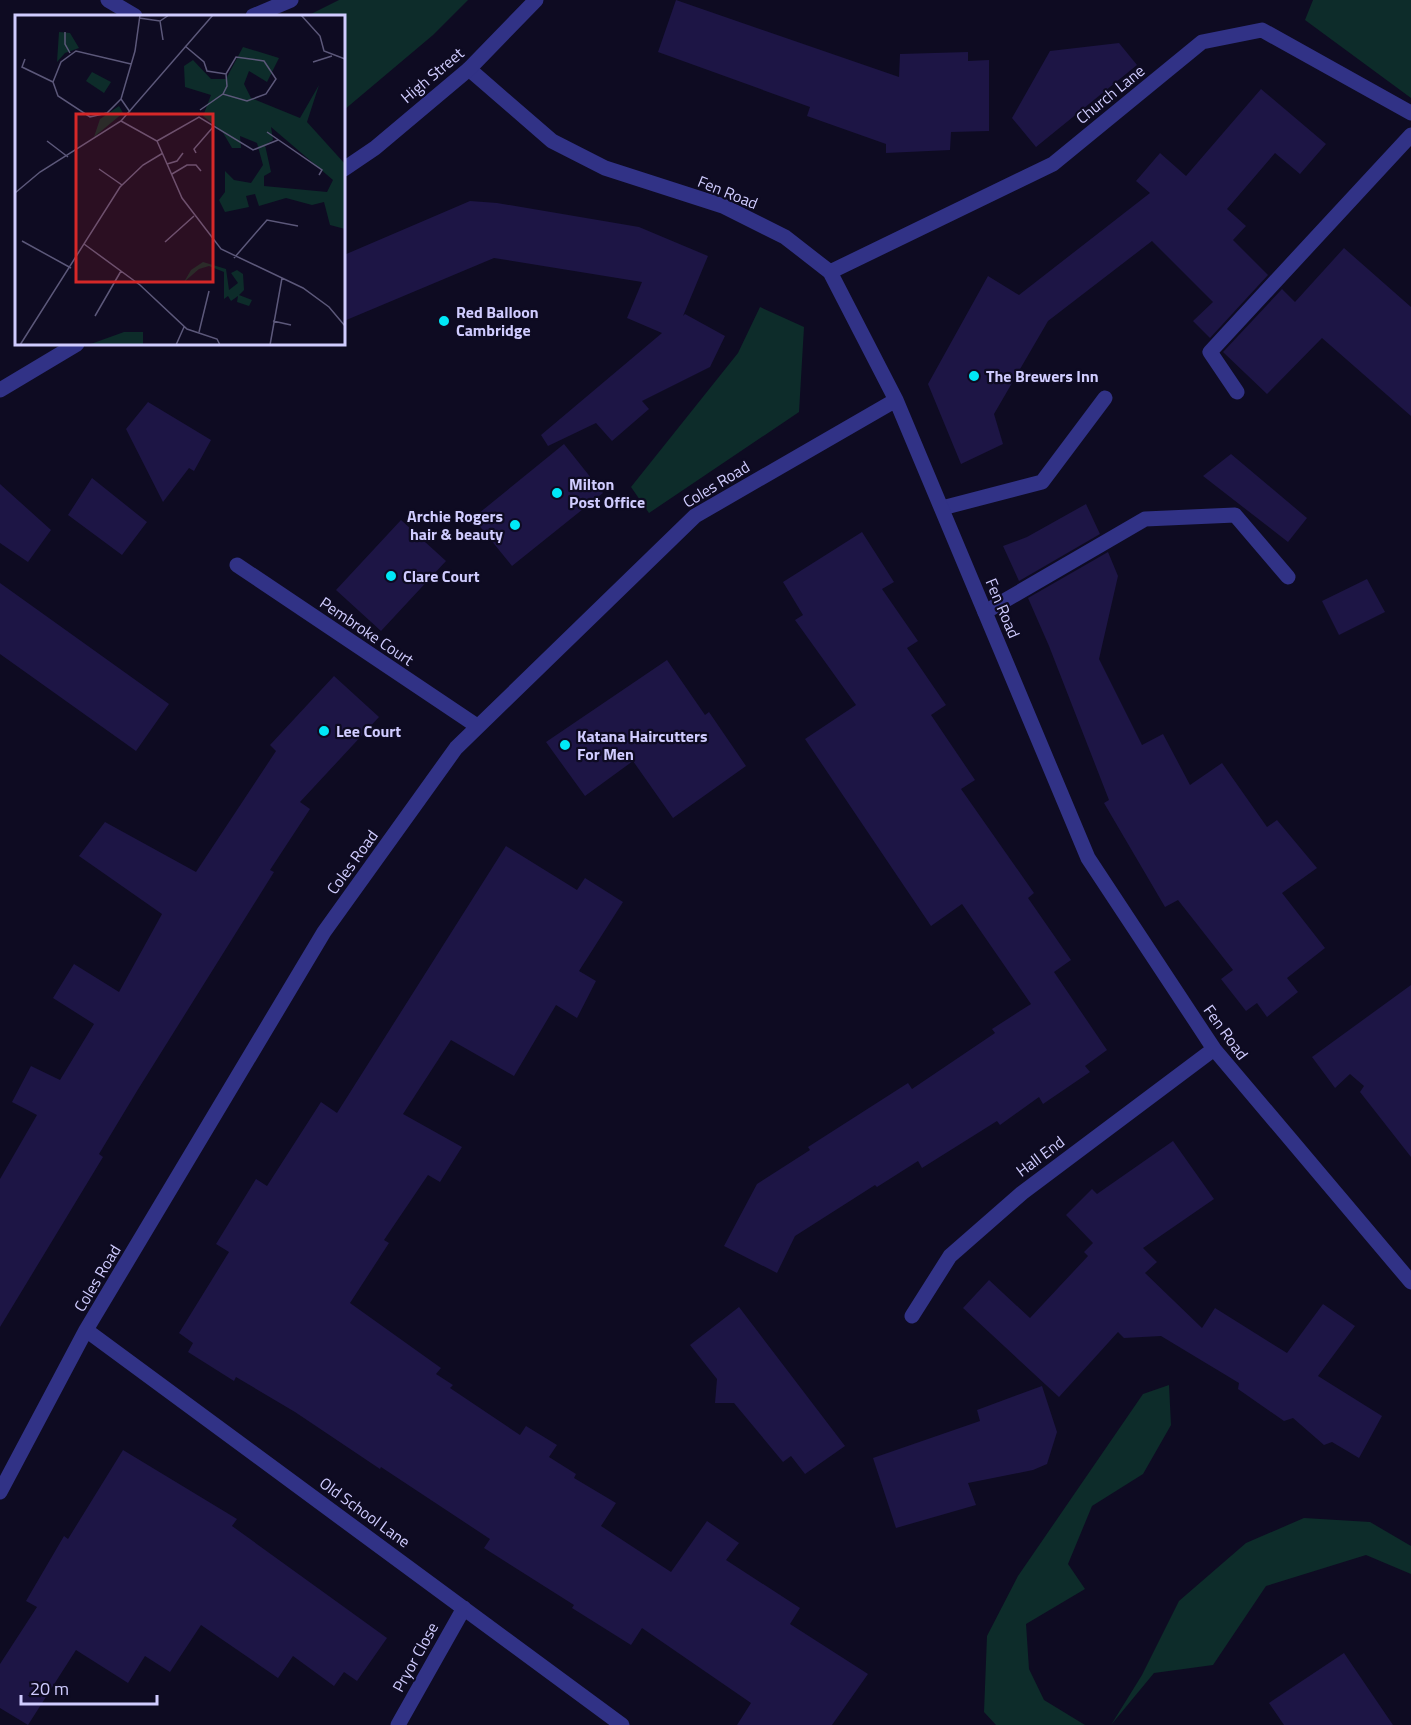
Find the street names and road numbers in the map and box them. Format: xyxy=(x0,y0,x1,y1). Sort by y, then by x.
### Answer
street label: High Street xyxy=(395,41,469,109)
street label: Church Lane xyxy=(1070,59,1150,129)
street label: Fen Road xyxy=(694,169,762,215)
street label: Coles Road xyxy=(678,455,754,513)
street label: Fen Road xyxy=(980,574,1026,642)
street label: Pembroke Court xyxy=(315,591,419,672)
street label: Coles Road xyxy=(320,825,384,899)
street label: Fen Road xyxy=(1198,999,1254,1065)
street label: Hall End xyxy=(1011,1130,1069,1182)
street label: Coles Road xyxy=(68,1240,126,1316)
street label: Old School Lane xyxy=(315,1471,415,1553)
street label: Pryor Close xyxy=(386,1618,444,1696)

